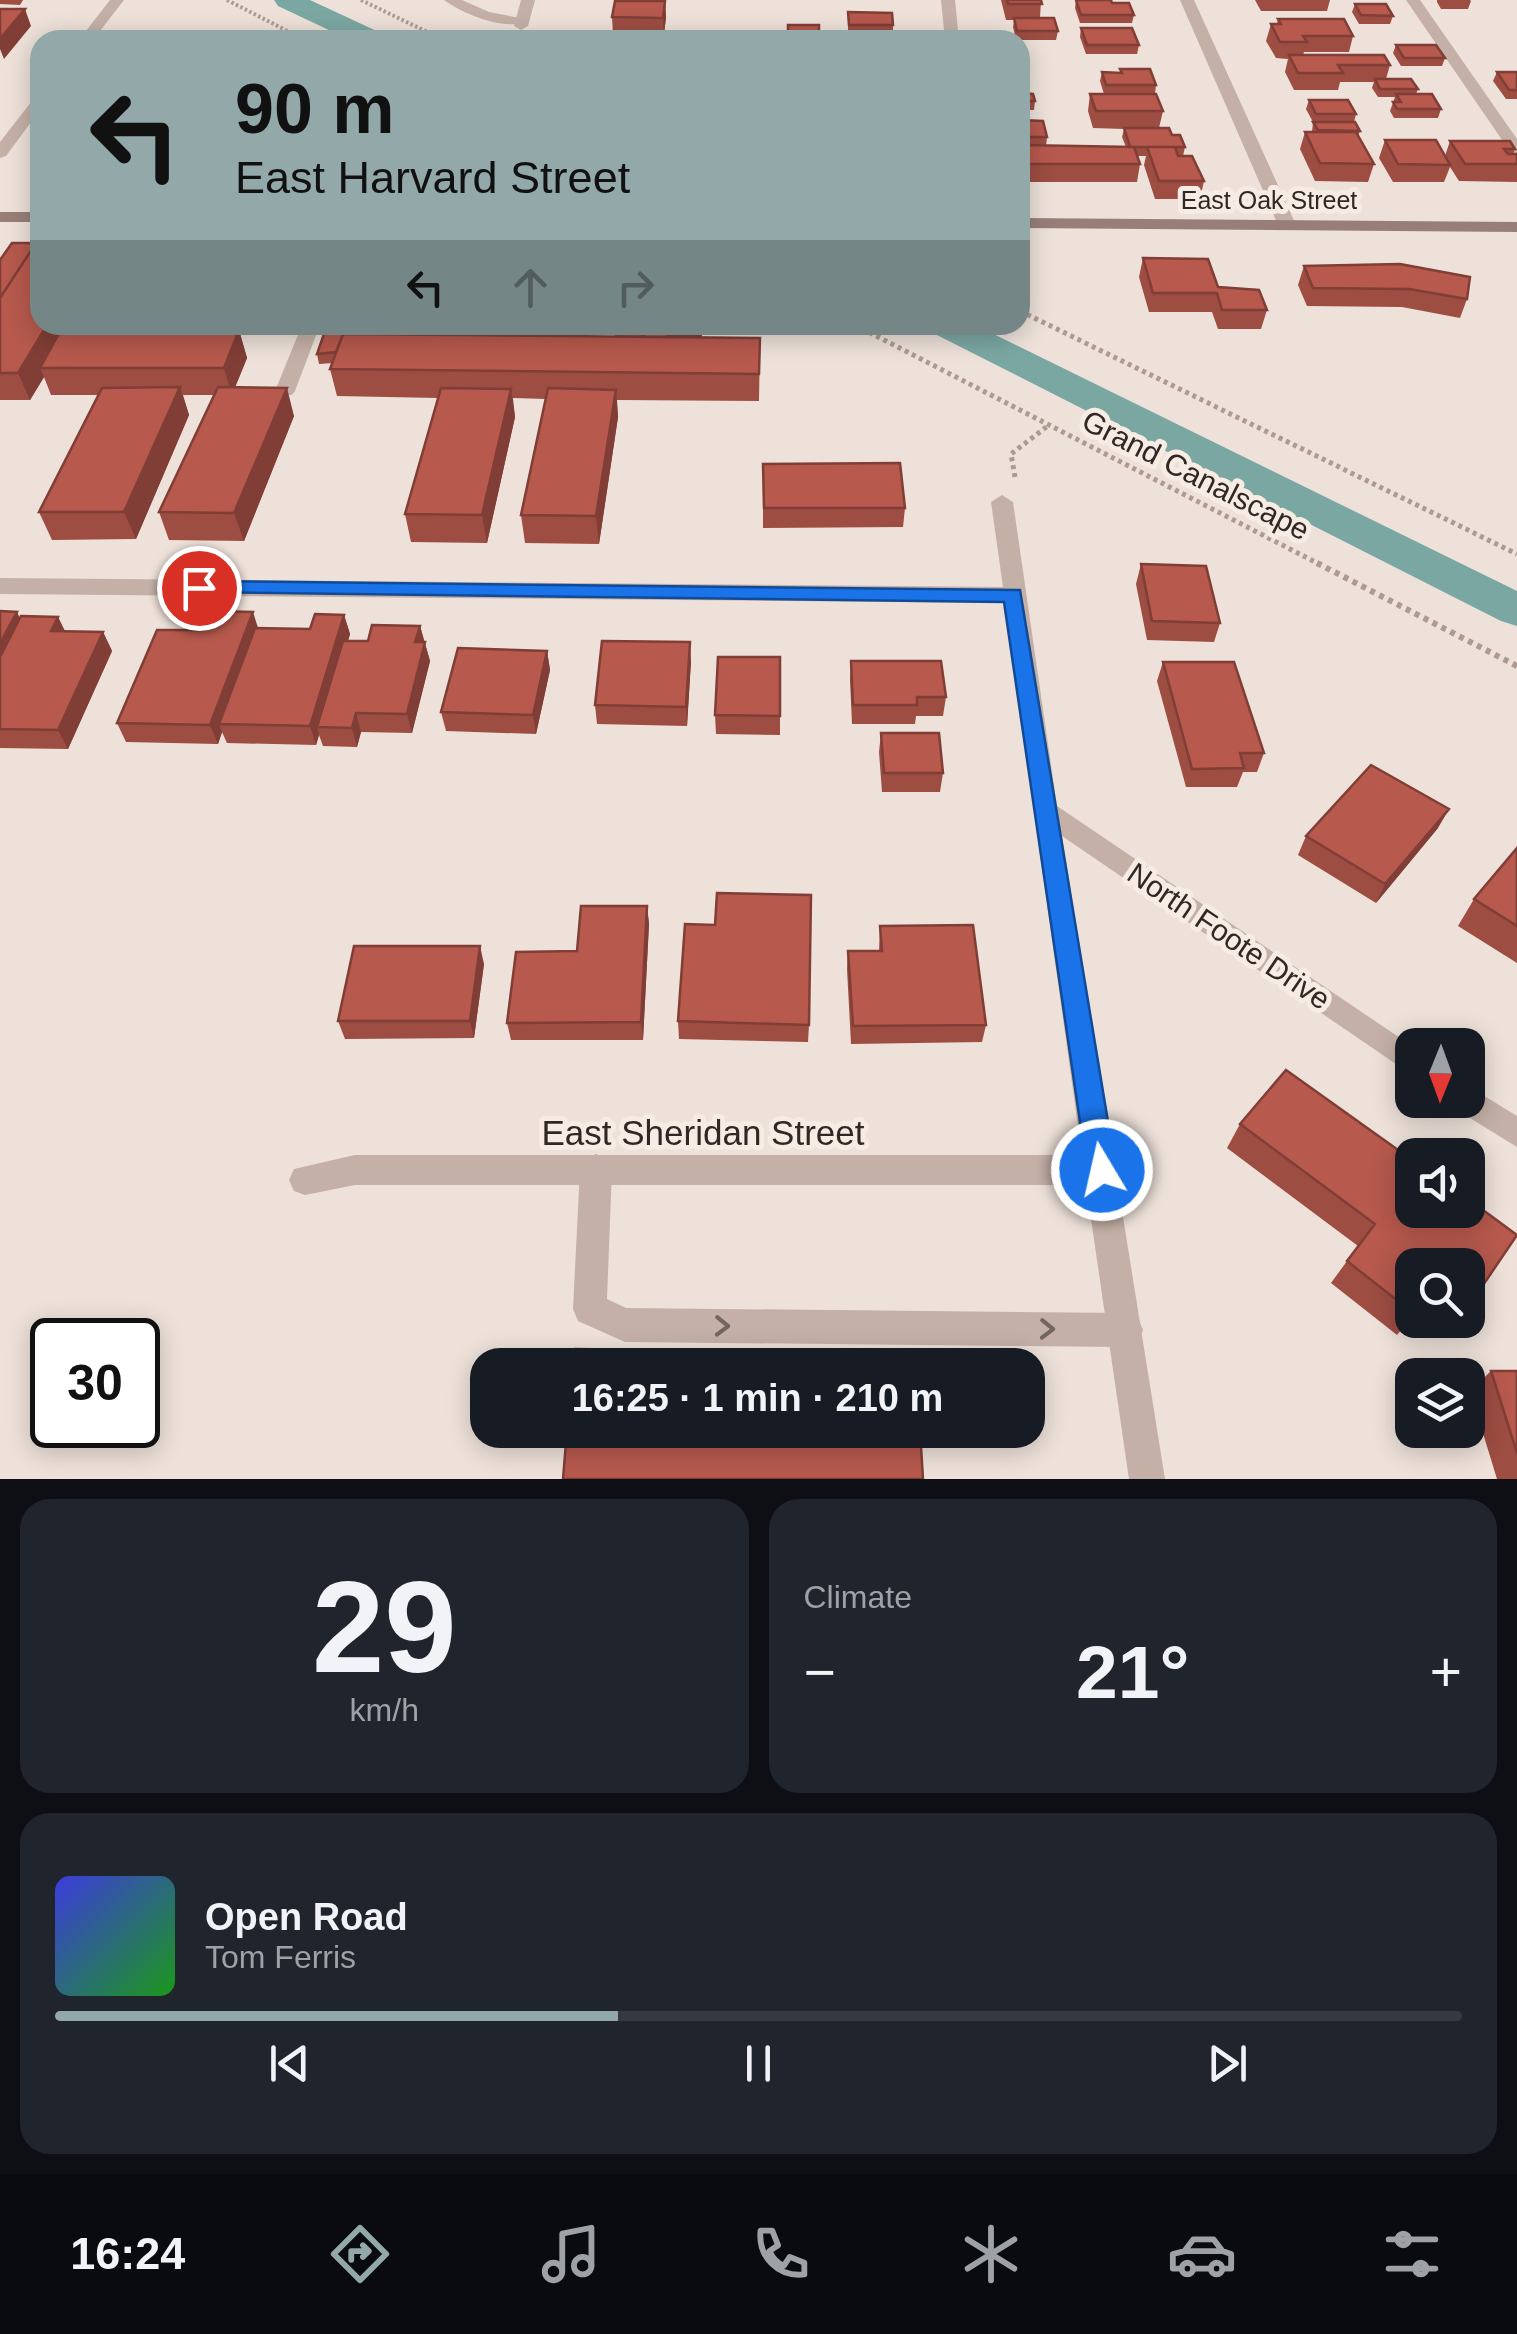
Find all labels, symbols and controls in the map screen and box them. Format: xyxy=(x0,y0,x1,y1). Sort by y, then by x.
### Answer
icon: left xyxy=(70,70,200,200)
text: 90 m xyxy=(235,70,395,148)
text: East Harvard Street xyxy=(235,152,630,203)
street label: East Oak Street xyxy=(1181,186,1357,214)
icon: left xyxy=(398,260,453,315)
icon: ahead xyxy=(503,260,558,315)
icon: right xyxy=(608,260,663,315)
street label: Grand Canalscape xyxy=(1077,404,1315,546)
pin xyxy=(157,546,242,631)
icon: arrive xyxy=(172,561,227,616)
street label: North Foote Drive xyxy=(1122,856,1336,1016)
north arrow xyxy=(1395,1028,1485,1118)
map controls xyxy=(1395,1028,1485,1448)
street label: East Sheridan Street xyxy=(542,1113,865,1152)
position arrow xyxy=(1050,1118,1154,1222)
button: sound xyxy=(1395,1138,1485,1228)
button: search xyxy=(1395,1248,1485,1338)
one-way arrow xyxy=(716,1315,731,1337)
speed limit sign: 30 xyxy=(30,1318,160,1448)
one-way arrow xyxy=(1040,1318,1056,1340)
button: layers xyxy=(1395,1358,1485,1448)
text: 16:25 · 1 min · 210 m xyxy=(572,1377,943,1419)
text: 29 xyxy=(312,1554,457,1700)
text: Climate xyxy=(804,1579,912,1615)
text: 21° xyxy=(1076,1630,1189,1714)
text: − xyxy=(804,1641,836,1703)
text: + xyxy=(1430,1641,1462,1703)
text: km/h xyxy=(350,1692,419,1728)
text: Open Road xyxy=(205,1896,408,1938)
text: Tom Ferris xyxy=(205,1939,356,1975)
icon: previous xyxy=(262,2036,317,2091)
icon: pause xyxy=(731,2036,786,2091)
icon: next xyxy=(1200,2036,1255,2091)
icon: directions xyxy=(325,2219,395,2289)
icon: music xyxy=(536,2219,606,2289)
icon: phone xyxy=(746,2219,816,2289)
icon: climate xyxy=(956,2219,1026,2289)
icon: car xyxy=(1167,2219,1237,2289)
icon: filters xyxy=(1377,2219,1447,2289)
text: 16:24 xyxy=(70,2228,185,2279)

